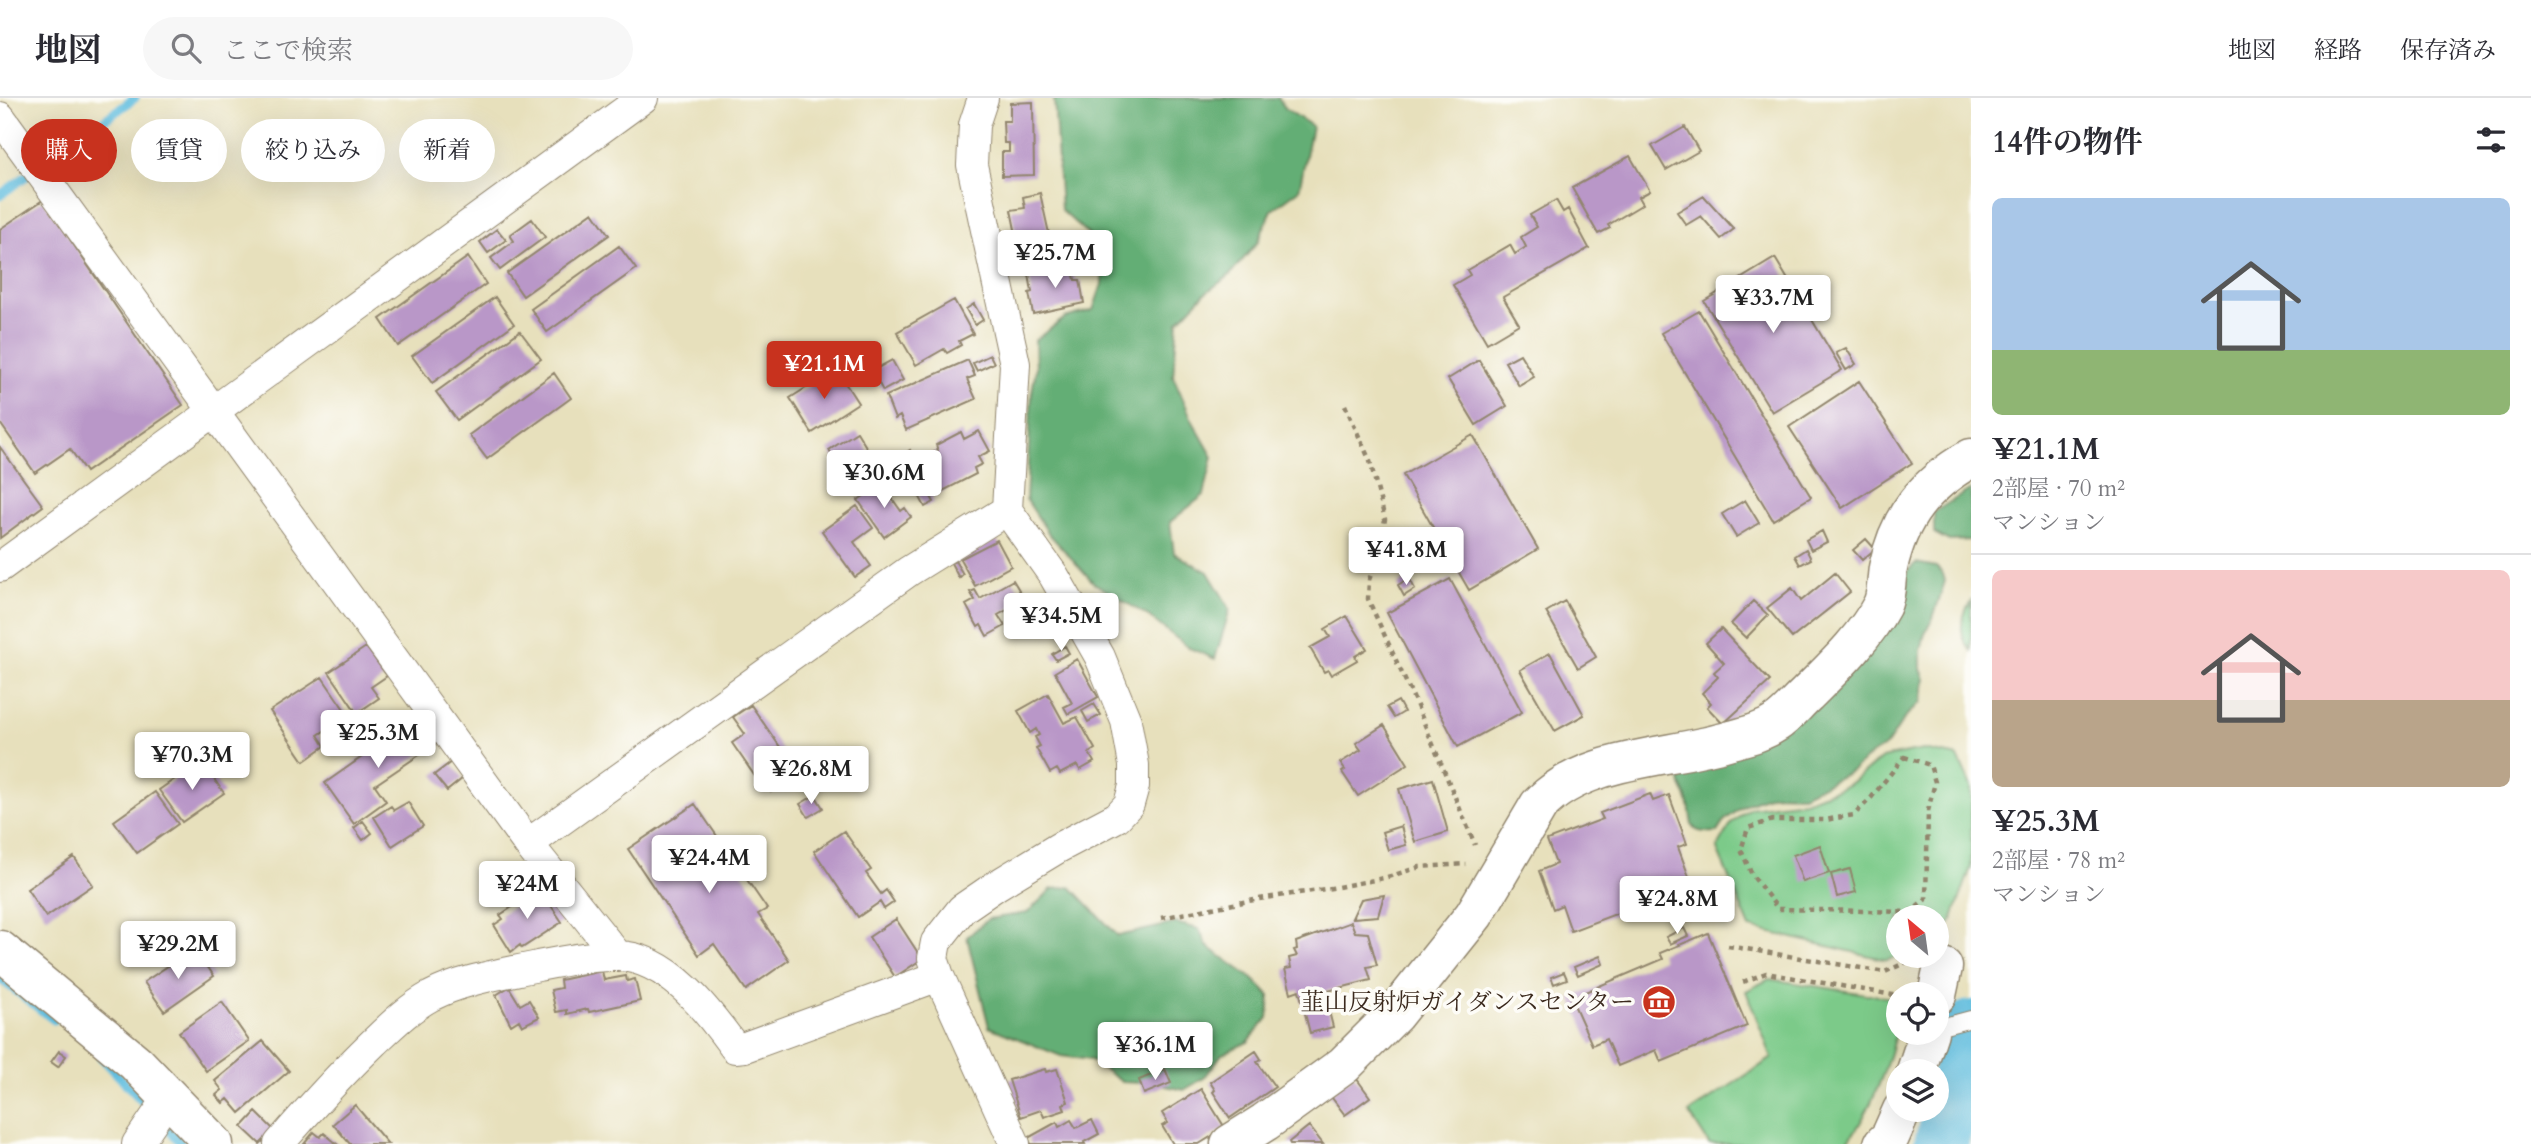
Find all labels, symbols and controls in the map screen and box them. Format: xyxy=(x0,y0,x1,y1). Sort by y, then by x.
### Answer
search box xyxy=(143,17,633,80)
text: 地図 xyxy=(35,28,101,73)
icon: search xyxy=(167,29,205,67)
text: ここで検索 xyxy=(223,33,353,68)
text: 地図 xyxy=(2228,34,2276,67)
text: 経路 xyxy=(2314,34,2362,67)
text: 保存済み xyxy=(2400,34,2496,67)
chip: 購入 xyxy=(21,119,117,182)
chip: 賃貸 xyxy=(131,119,227,182)
chip: 絞り込み xyxy=(241,119,385,182)
chip: 新着 xyxy=(399,119,495,182)
icon: filters xyxy=(2472,121,2510,159)
text: 14件の物件 xyxy=(1992,122,2143,163)
pin: ¥25.7M xyxy=(998,230,1112,290)
text: ¥25.7M xyxy=(1014,237,1096,268)
icon: home xyxy=(2188,243,2314,369)
pin: ¥33.7M xyxy=(1716,275,1830,335)
text: ¥33.7M xyxy=(1732,282,1814,313)
pin: ¥21.1M xyxy=(767,342,881,401)
text: ¥21.1M xyxy=(783,348,865,379)
text: ¥21.1M xyxy=(1992,429,2100,470)
pin: ¥30.6M xyxy=(827,450,941,510)
text: ¥30.6M xyxy=(843,457,925,488)
text: 2部屋 · 70 m² xyxy=(1992,473,2125,504)
text: マンション xyxy=(1992,507,2106,538)
pin: ¥41.8M xyxy=(1349,528,1463,587)
text: ¥41.8M xyxy=(1365,534,1447,565)
pin: ¥34.5M xyxy=(1004,594,1118,653)
text: ¥34.5M xyxy=(1020,600,1102,631)
icon: home xyxy=(2188,615,2314,741)
pin: ¥25.3M xyxy=(321,710,435,770)
text: ¥25.3M xyxy=(337,717,419,748)
pin: ¥70.3M xyxy=(135,732,249,792)
text: ¥70.3M xyxy=(151,739,233,770)
pin: ¥26.8M xyxy=(754,746,868,806)
text: ¥26.8M xyxy=(770,753,852,784)
text: ¥25.3M xyxy=(1992,801,2100,842)
pin: ¥24.4M xyxy=(652,836,766,895)
text: ¥24.4M xyxy=(668,842,750,873)
text: 2部屋 · 78 m² xyxy=(1992,845,2125,876)
pin: ¥24M xyxy=(486,862,568,921)
text: ¥24M xyxy=(495,868,559,899)
pin: ¥24.8M xyxy=(1620,876,1734,936)
text: マンション xyxy=(1992,879,2106,910)
text: ¥24.8M xyxy=(1636,883,1718,914)
north arrow xyxy=(1886,905,1950,968)
map controls xyxy=(1886,905,1949,1122)
pin: ¥29.2M xyxy=(121,922,235,981)
text: ¥29.2M xyxy=(137,928,219,959)
button: locate xyxy=(1886,982,1949,1045)
museum icon: 韮山反射炉ガイダンスセンター xyxy=(1640,983,1678,1021)
place label: 韮山反射炉ガイダンスセンター xyxy=(1300,986,1634,1019)
pin: ¥36.1M xyxy=(1098,1023,1212,1082)
text: ¥36.1M xyxy=(1114,1029,1196,1060)
button: layers xyxy=(1886,1059,1949,1122)

